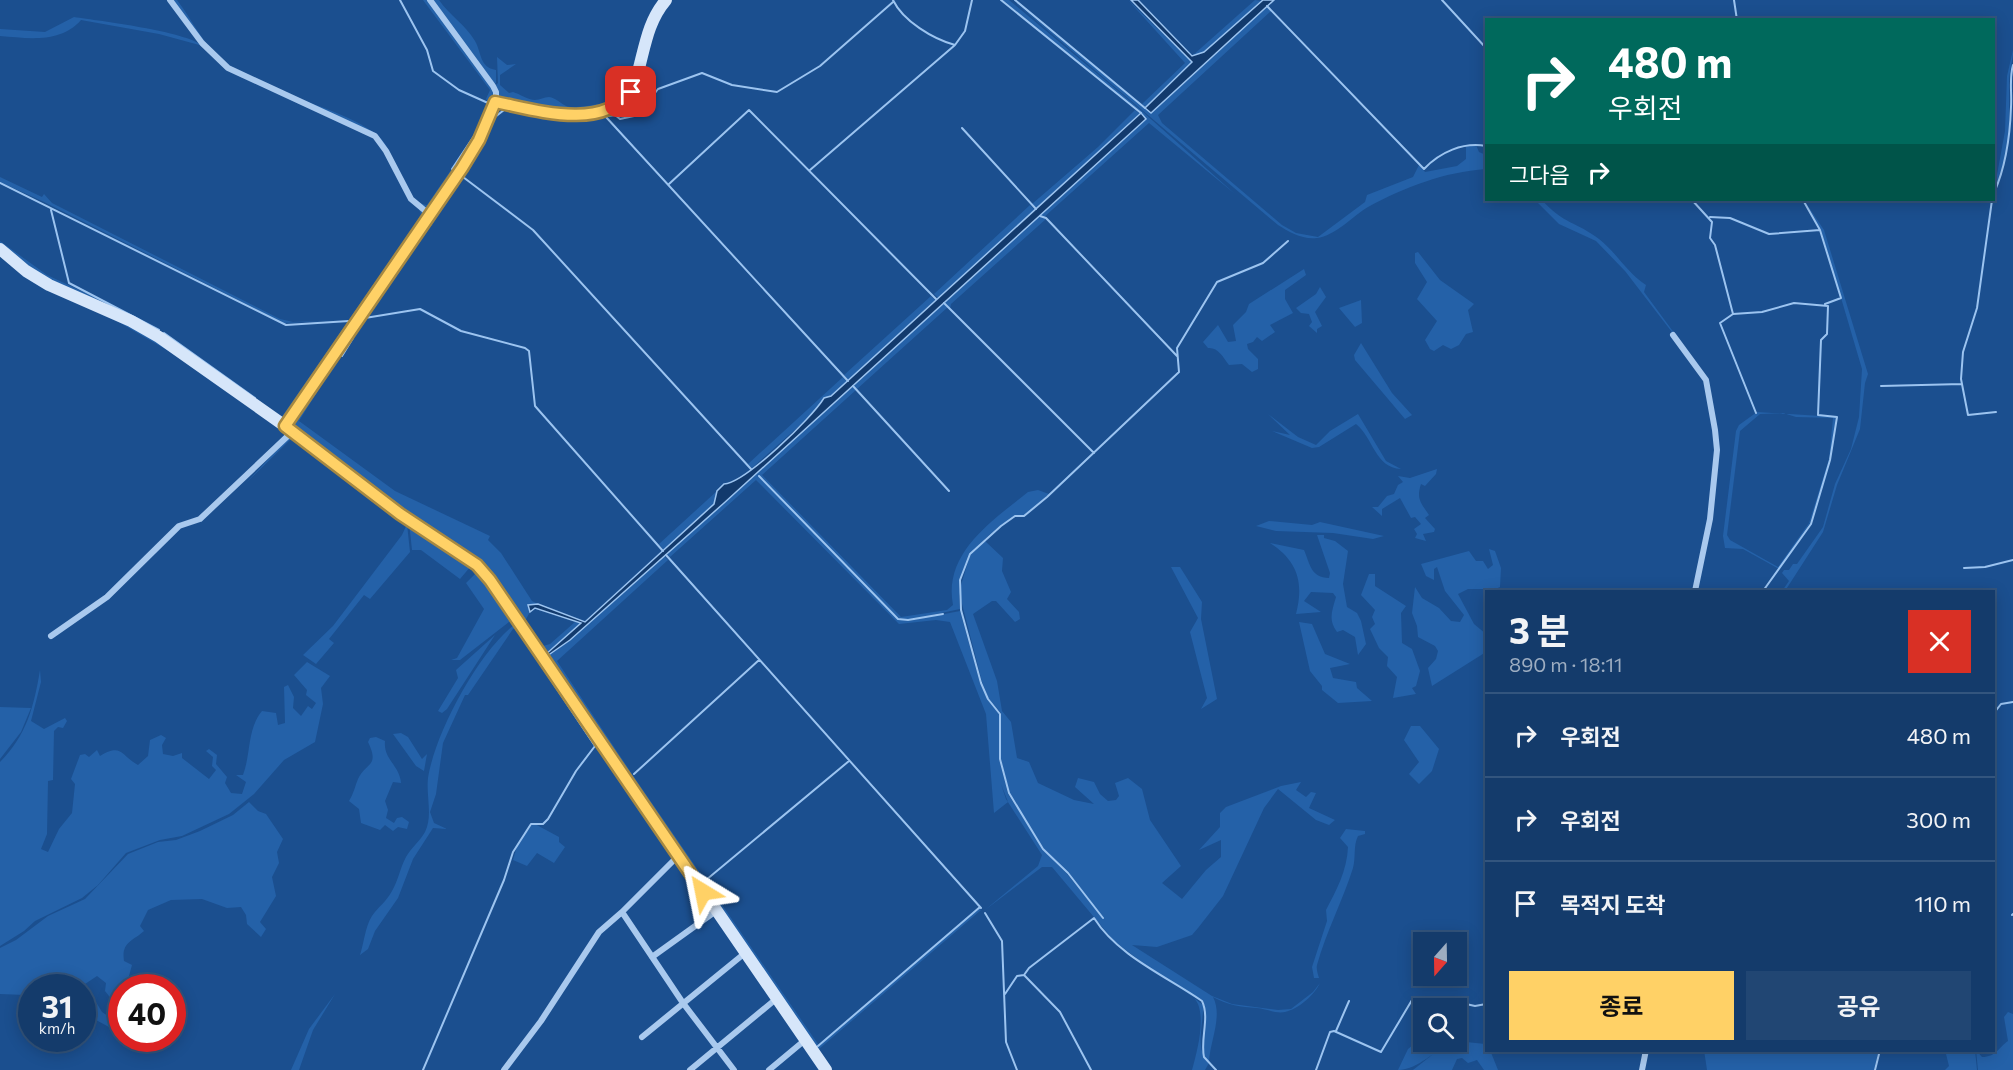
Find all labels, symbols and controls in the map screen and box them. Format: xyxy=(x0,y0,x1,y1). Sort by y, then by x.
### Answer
text: 480 m xyxy=(1608,35,1732,87)
icon: right xyxy=(1509,42,1587,120)
pin xyxy=(605,66,656,117)
icon: arrive xyxy=(614,75,647,108)
text: 우회전 xyxy=(1608,91,1683,124)
icon: right xyxy=(1582,156,1615,189)
text: 그다음 xyxy=(1509,161,1570,188)
text: 3 분 xyxy=(1509,607,1570,651)
button: close xyxy=(1908,610,1971,673)
text: 890 m · 18:11 xyxy=(1509,652,1623,676)
icon: right xyxy=(1509,719,1542,752)
text: 480 m xyxy=(1907,722,1971,749)
text: 우회전 xyxy=(1560,723,1621,750)
icon: right xyxy=(1509,803,1542,836)
text: 300 m xyxy=(1906,806,1971,833)
text: 우회전 xyxy=(1560,807,1621,834)
position arrow xyxy=(671,860,735,924)
icon: arrive xyxy=(1509,887,1542,920)
text: 110 m xyxy=(1914,890,1971,917)
text: 목적지 도착 xyxy=(1560,891,1665,918)
north arrow xyxy=(1413,932,1467,986)
map controls xyxy=(1413,932,1467,1052)
button: 종료 xyxy=(1509,971,1734,1040)
button: 공유 xyxy=(1746,971,1971,1040)
speed limit sign: 40 xyxy=(108,974,186,1052)
text: 31 xyxy=(41,987,73,1024)
button: search xyxy=(1413,998,1467,1052)
text: km/h xyxy=(39,1019,75,1037)

